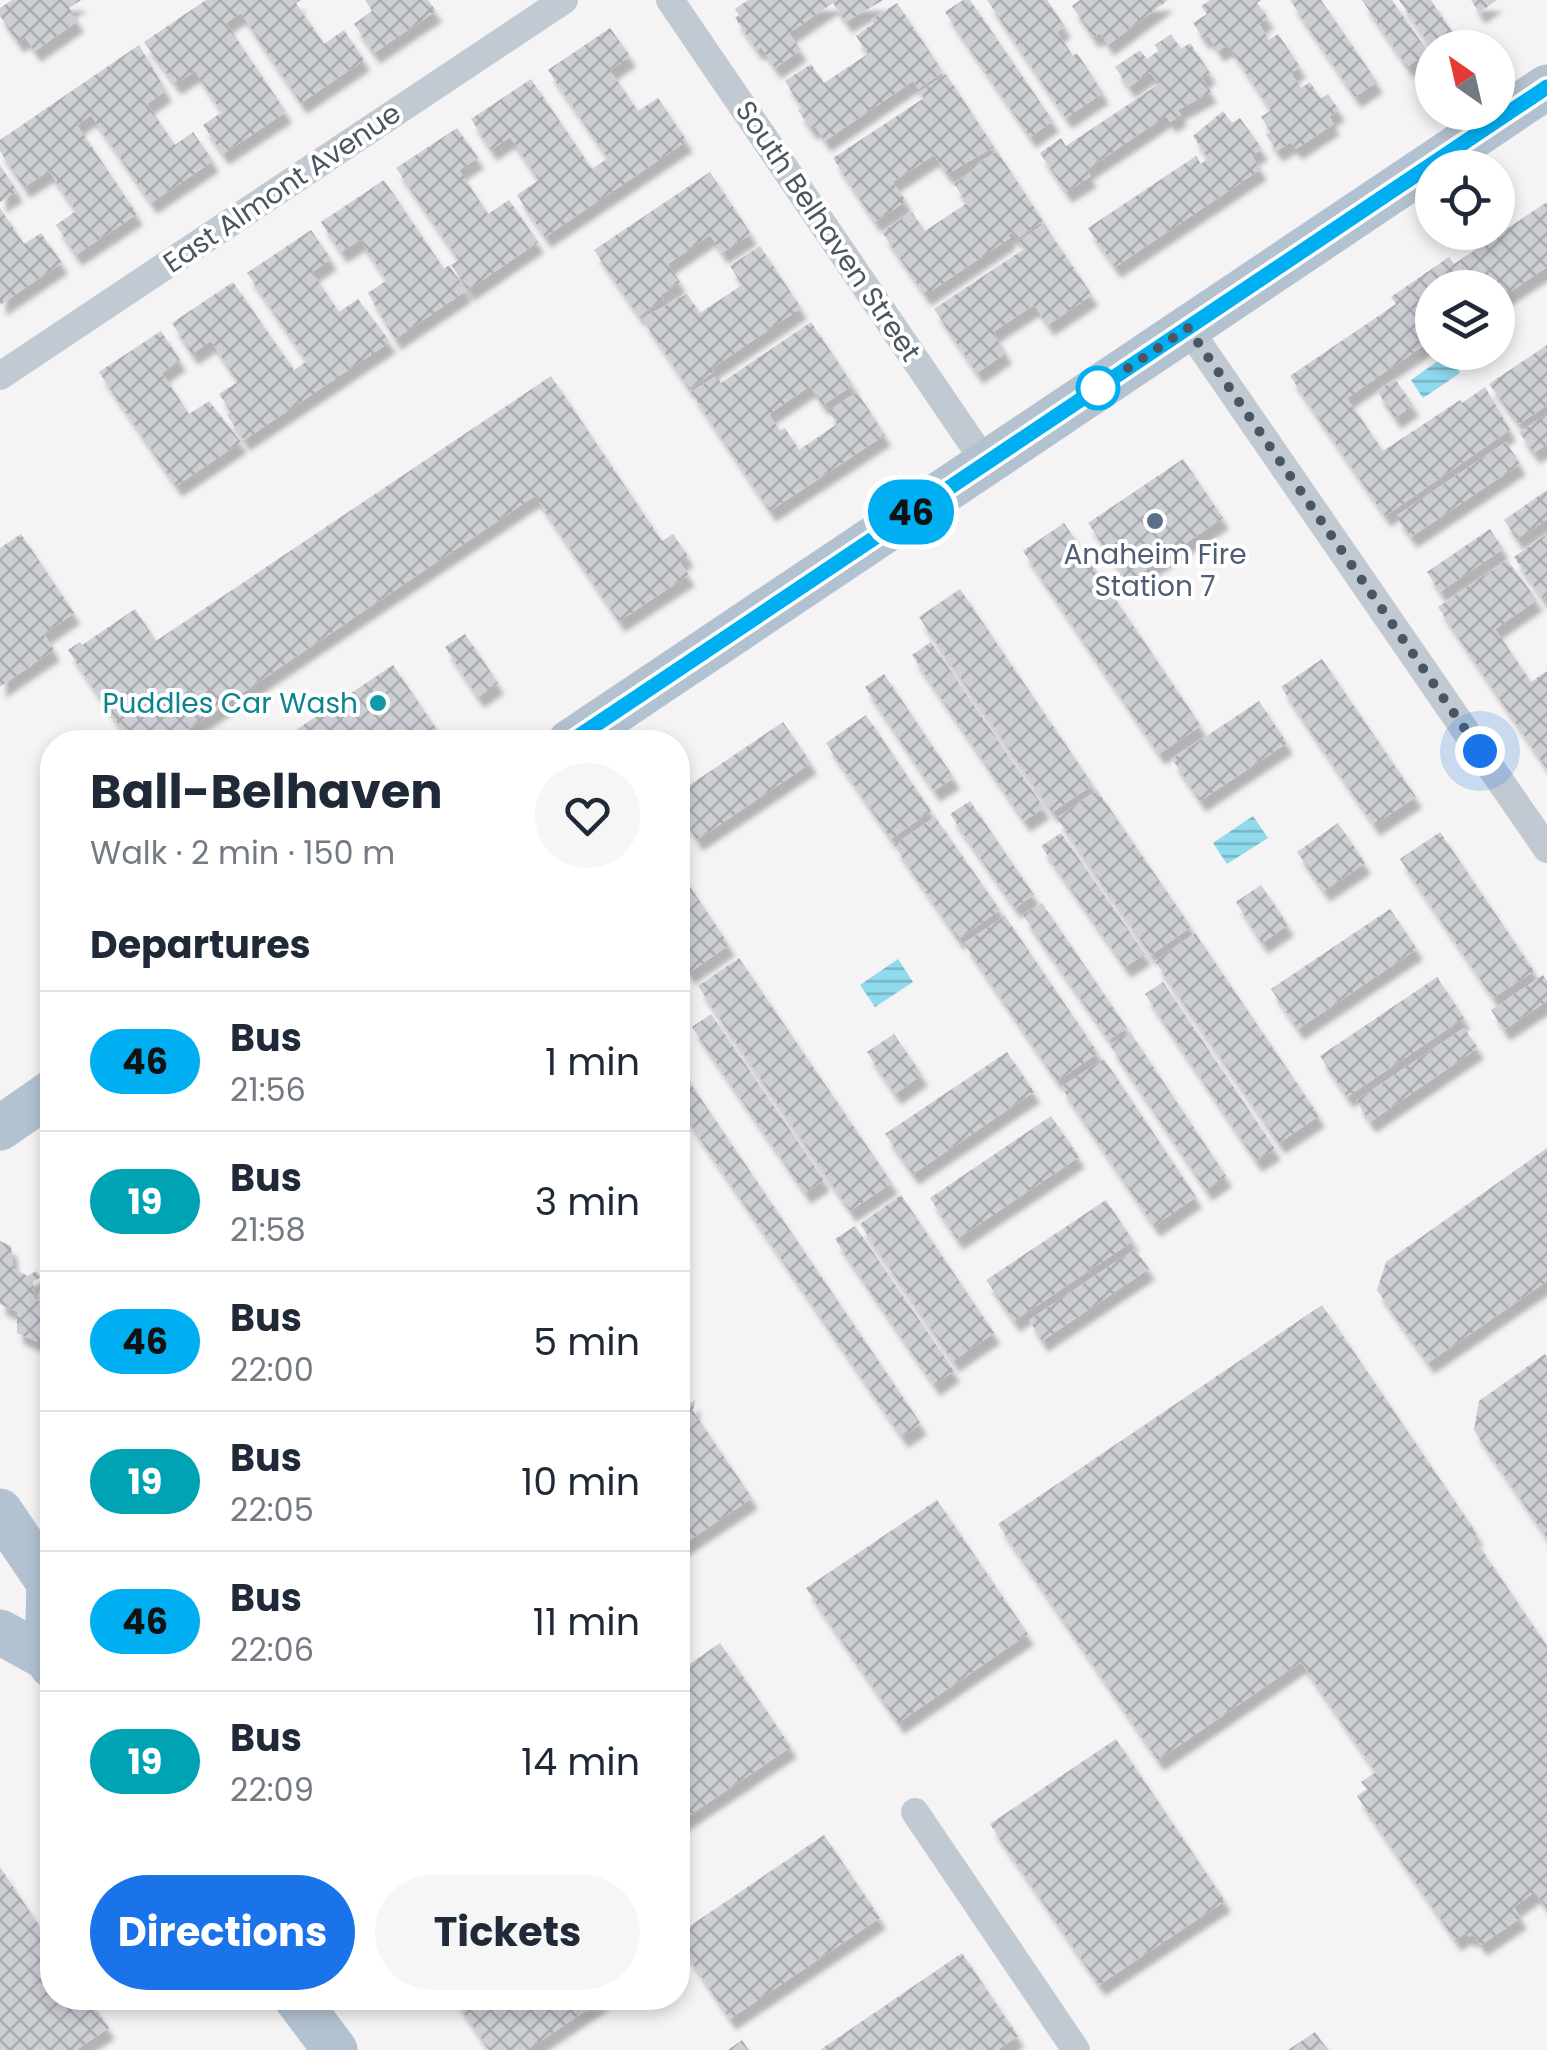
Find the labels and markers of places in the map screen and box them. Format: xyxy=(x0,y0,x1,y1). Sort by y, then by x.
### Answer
unlabelled marker xyxy=(1077,367,1119,409)
marker: Anaheim Fire Station 7 xyxy=(1144,510,1166,532)
place label: Anaheim Fire Station 7 xyxy=(1063,535,1247,606)
place label: Puddles Car Wash xyxy=(102,684,358,723)
marker: Puddles Car Wash xyxy=(367,692,389,714)

